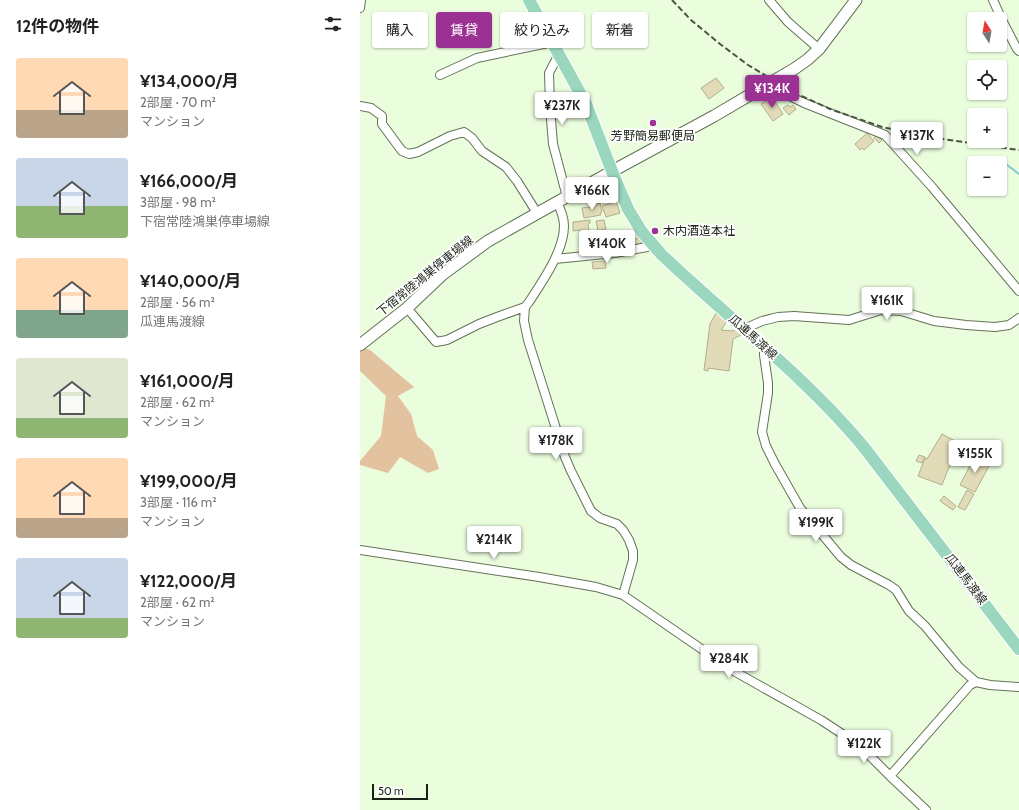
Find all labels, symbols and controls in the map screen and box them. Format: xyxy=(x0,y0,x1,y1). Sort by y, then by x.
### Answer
chip: 購入 xyxy=(372,12,428,48)
chip: 賃貸 xyxy=(436,12,492,48)
chip: 絞り込み xyxy=(500,12,584,48)
chip: 新着 xyxy=(592,12,648,48)
north arrow xyxy=(967,12,1007,52)
map controls xyxy=(967,12,1007,196)
icon: filters xyxy=(322,13,344,35)
text: 12件の物件 xyxy=(16,16,99,36)
button: locate xyxy=(967,60,1007,100)
text: ¥134,000/月 xyxy=(140,71,239,91)
icon: home xyxy=(48,74,96,122)
pin: ¥134K xyxy=(744,75,800,109)
text: ¥134K xyxy=(754,80,790,96)
pin: ¥237K xyxy=(534,92,590,126)
text: 2部屋 · 70 m² xyxy=(140,94,216,110)
text: ¥237K xyxy=(544,97,580,113)
button: + xyxy=(967,108,1007,148)
text: マンション xyxy=(140,113,205,129)
marker: 芳野簡易郵便局 xyxy=(648,118,658,128)
pin: ¥137K xyxy=(889,122,945,156)
text: ¥137K xyxy=(900,127,934,143)
place label: 芳野簡易郵便局 xyxy=(611,128,695,143)
button: − xyxy=(967,156,1007,196)
text: ¥166,000/月 xyxy=(140,171,238,191)
icon: home xyxy=(48,174,96,222)
pin: ¥166K xyxy=(564,177,620,211)
text: ¥166K xyxy=(574,182,610,198)
text: 3部屋 · 98 m² xyxy=(140,194,216,210)
text: 下宿常陸鴻巣停車場線 xyxy=(140,213,270,229)
place label: 木内酒造本社 xyxy=(663,223,735,238)
marker: 木内酒造本社 xyxy=(650,226,660,236)
pin: ¥140K xyxy=(579,230,635,264)
street label: 下宿常陸鴻巣停車場線 xyxy=(373,232,476,319)
text: ¥140K xyxy=(588,235,626,251)
text: ¥140,000/月 xyxy=(140,271,242,291)
icon: home xyxy=(48,274,96,322)
pin: ¥161K xyxy=(859,287,915,321)
text: ¥161K xyxy=(871,292,903,308)
text: 2部屋 · 56 m² xyxy=(140,294,215,310)
street label: 瓜連馬渡線 xyxy=(726,311,781,362)
text: 瓜連馬渡線 xyxy=(140,313,205,329)
text: ¥161,000/月 xyxy=(140,371,235,391)
icon: home xyxy=(48,374,96,422)
text: 2部屋 · 62 m² xyxy=(140,394,215,410)
text: マンション xyxy=(140,413,205,429)
pin: ¥178K xyxy=(528,427,584,461)
text: ¥178K xyxy=(538,432,574,448)
pin: ¥155K xyxy=(947,440,1003,474)
text: ¥155K xyxy=(958,445,992,461)
text: ¥199,000/月 xyxy=(140,471,238,491)
icon: home xyxy=(48,474,96,522)
text: 3部屋 · 116 m² xyxy=(140,494,216,510)
pin: ¥199K xyxy=(788,509,844,543)
text: マンション xyxy=(140,513,205,529)
text: ¥199K xyxy=(798,514,834,530)
pin: ¥214K xyxy=(466,526,522,560)
text: ¥214K xyxy=(476,531,512,547)
street label: 瓜連馬渡線 xyxy=(942,550,990,607)
text: ¥122,000/月 xyxy=(140,571,237,591)
icon: home xyxy=(48,574,96,622)
text: 2部屋 · 62 m² xyxy=(140,594,215,610)
text: マンション xyxy=(140,613,205,629)
pin: ¥284K xyxy=(701,645,757,679)
text: ¥284K xyxy=(710,650,748,666)
pin: ¥122K xyxy=(836,730,892,764)
text: ¥122K xyxy=(847,735,881,751)
scale bar xyxy=(372,782,428,801)
text: 50 m xyxy=(378,784,404,798)

